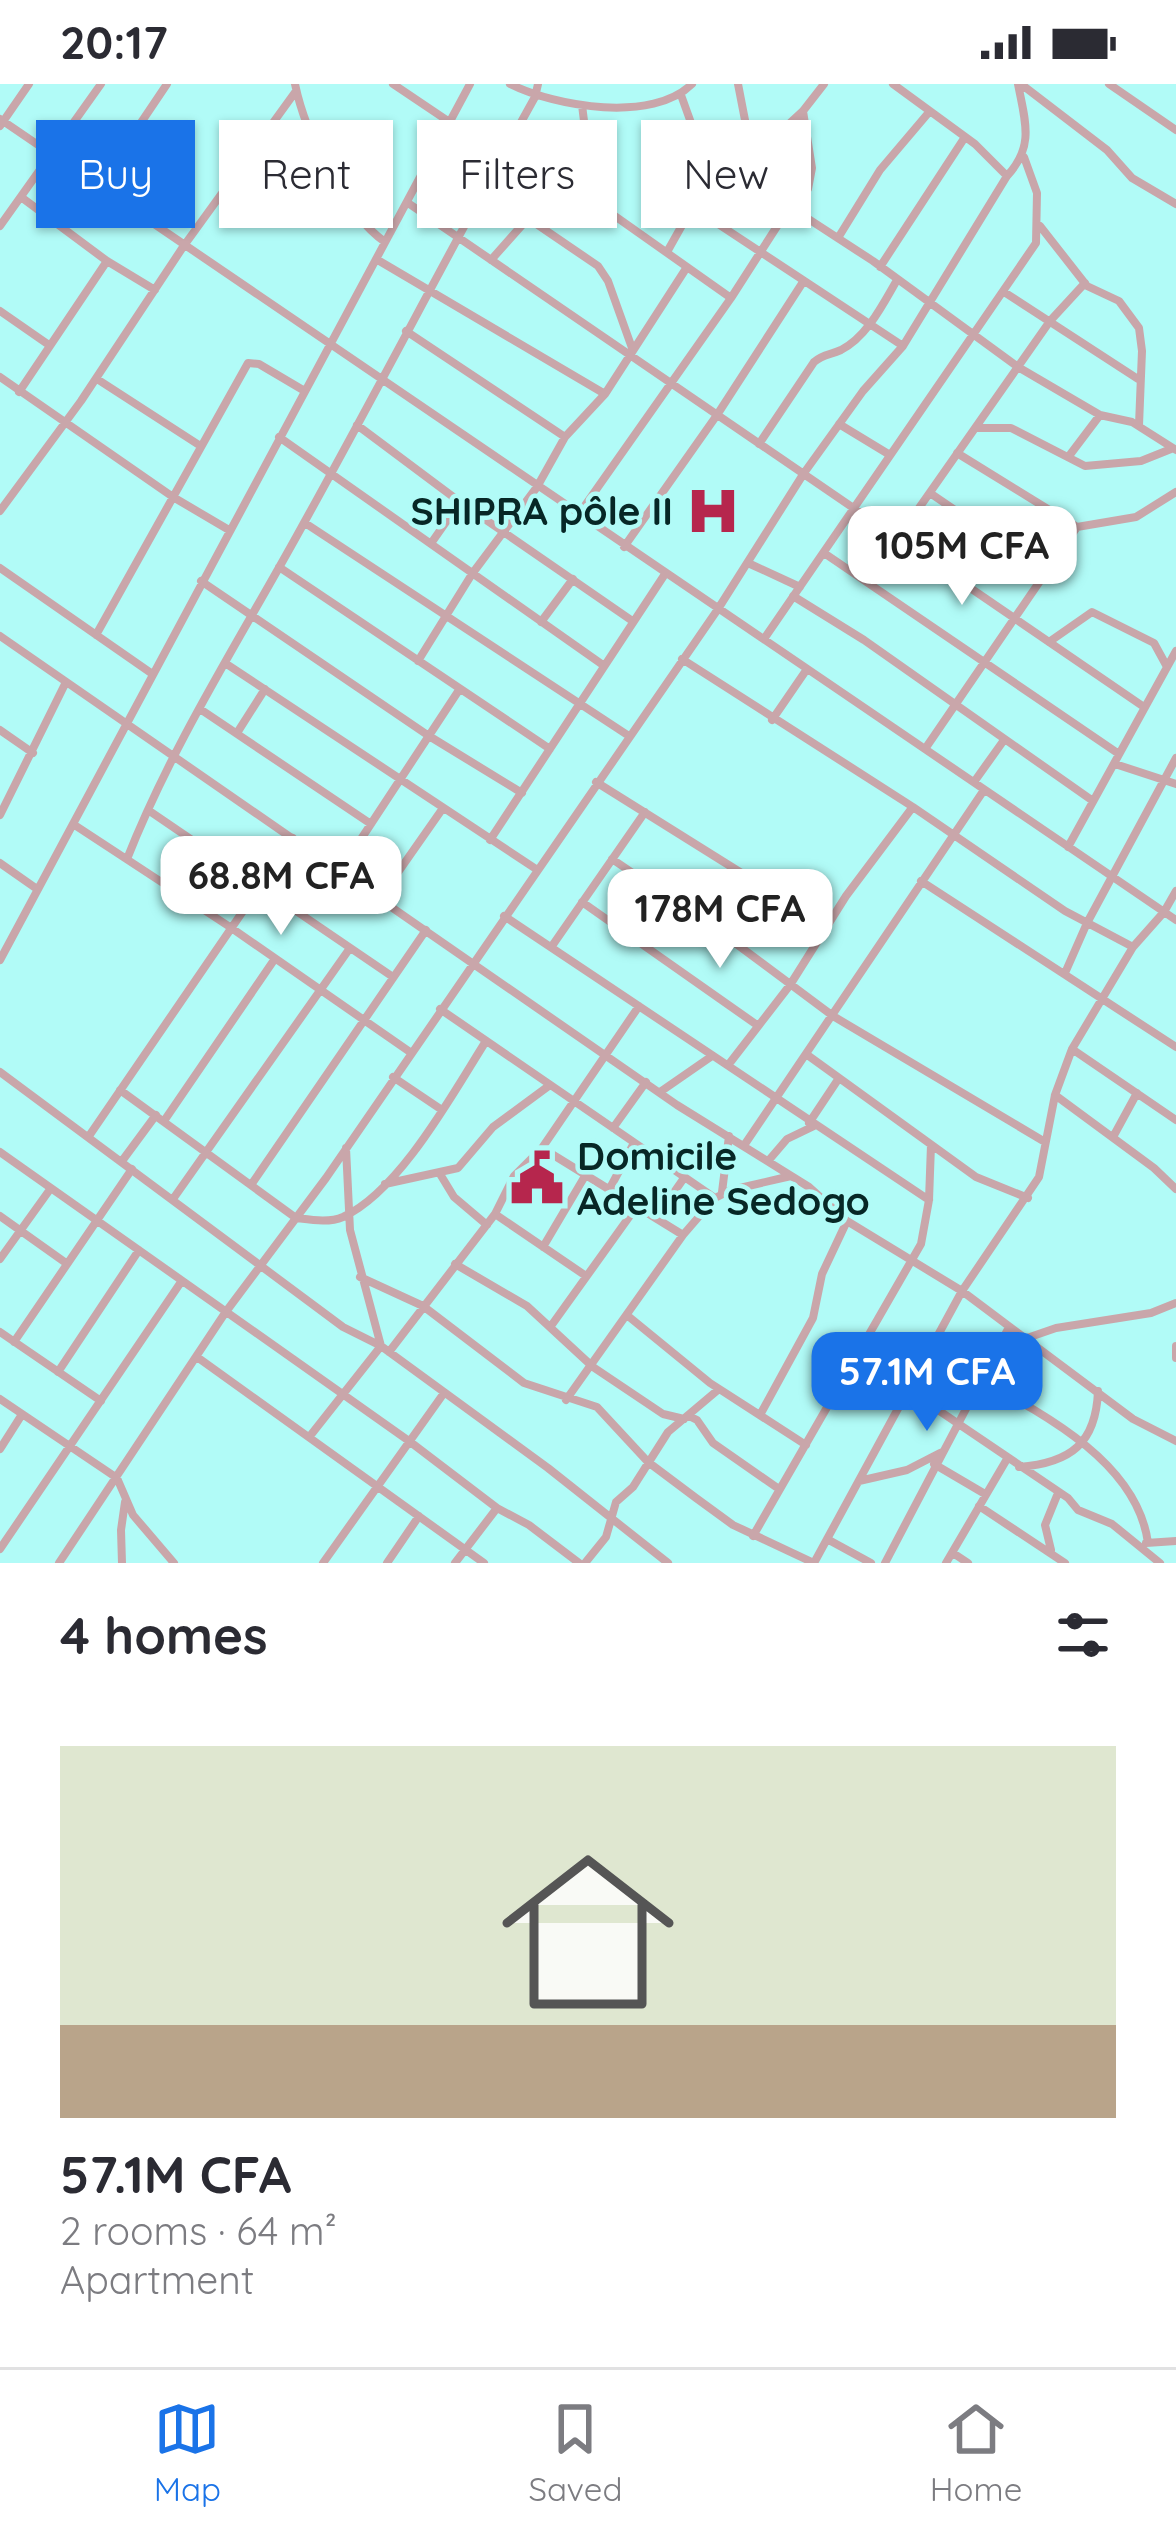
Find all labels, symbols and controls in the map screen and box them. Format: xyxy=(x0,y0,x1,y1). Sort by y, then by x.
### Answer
text: 20:17 xyxy=(60,14,168,70)
chip: Buy xyxy=(36,120,195,228)
chip: Rent xyxy=(219,120,393,228)
chip: Filters xyxy=(417,120,617,228)
chip: New xyxy=(641,120,811,228)
hospital icon: SHIPRA pôle II xyxy=(684,482,742,540)
place label: SHIPRA pôle II xyxy=(410,486,673,535)
pin: 105M CFA xyxy=(838,506,1086,608)
text: 105M CFA xyxy=(875,520,1049,569)
pin: 68.8M CFA xyxy=(144,836,418,938)
text: 68.8M CFA xyxy=(188,850,374,899)
pin: 178M CFA xyxy=(596,869,844,971)
text: 178M CFA xyxy=(635,883,805,932)
place label: Domicile Adeline Sedogo xyxy=(577,1131,870,1225)
public building icon: Domicile Adeline Sedogo xyxy=(508,1149,566,1207)
pin: 57.1M CFA xyxy=(790,1332,1064,1434)
text: 57.1M CFA xyxy=(839,1346,1015,1395)
icon: filters xyxy=(1050,1602,1116,1668)
text: 4 homes xyxy=(60,1603,268,1667)
icon: home xyxy=(480,1824,696,2040)
text: 57.1M CFA xyxy=(60,2142,291,2206)
text: 2 rooms · 64 m² xyxy=(60,2206,337,2255)
text: Apartment xyxy=(60,2255,254,2304)
tab: Map xyxy=(154,2396,221,2509)
tab: Saved xyxy=(528,2396,622,2509)
tab: Home xyxy=(930,2396,1022,2509)

